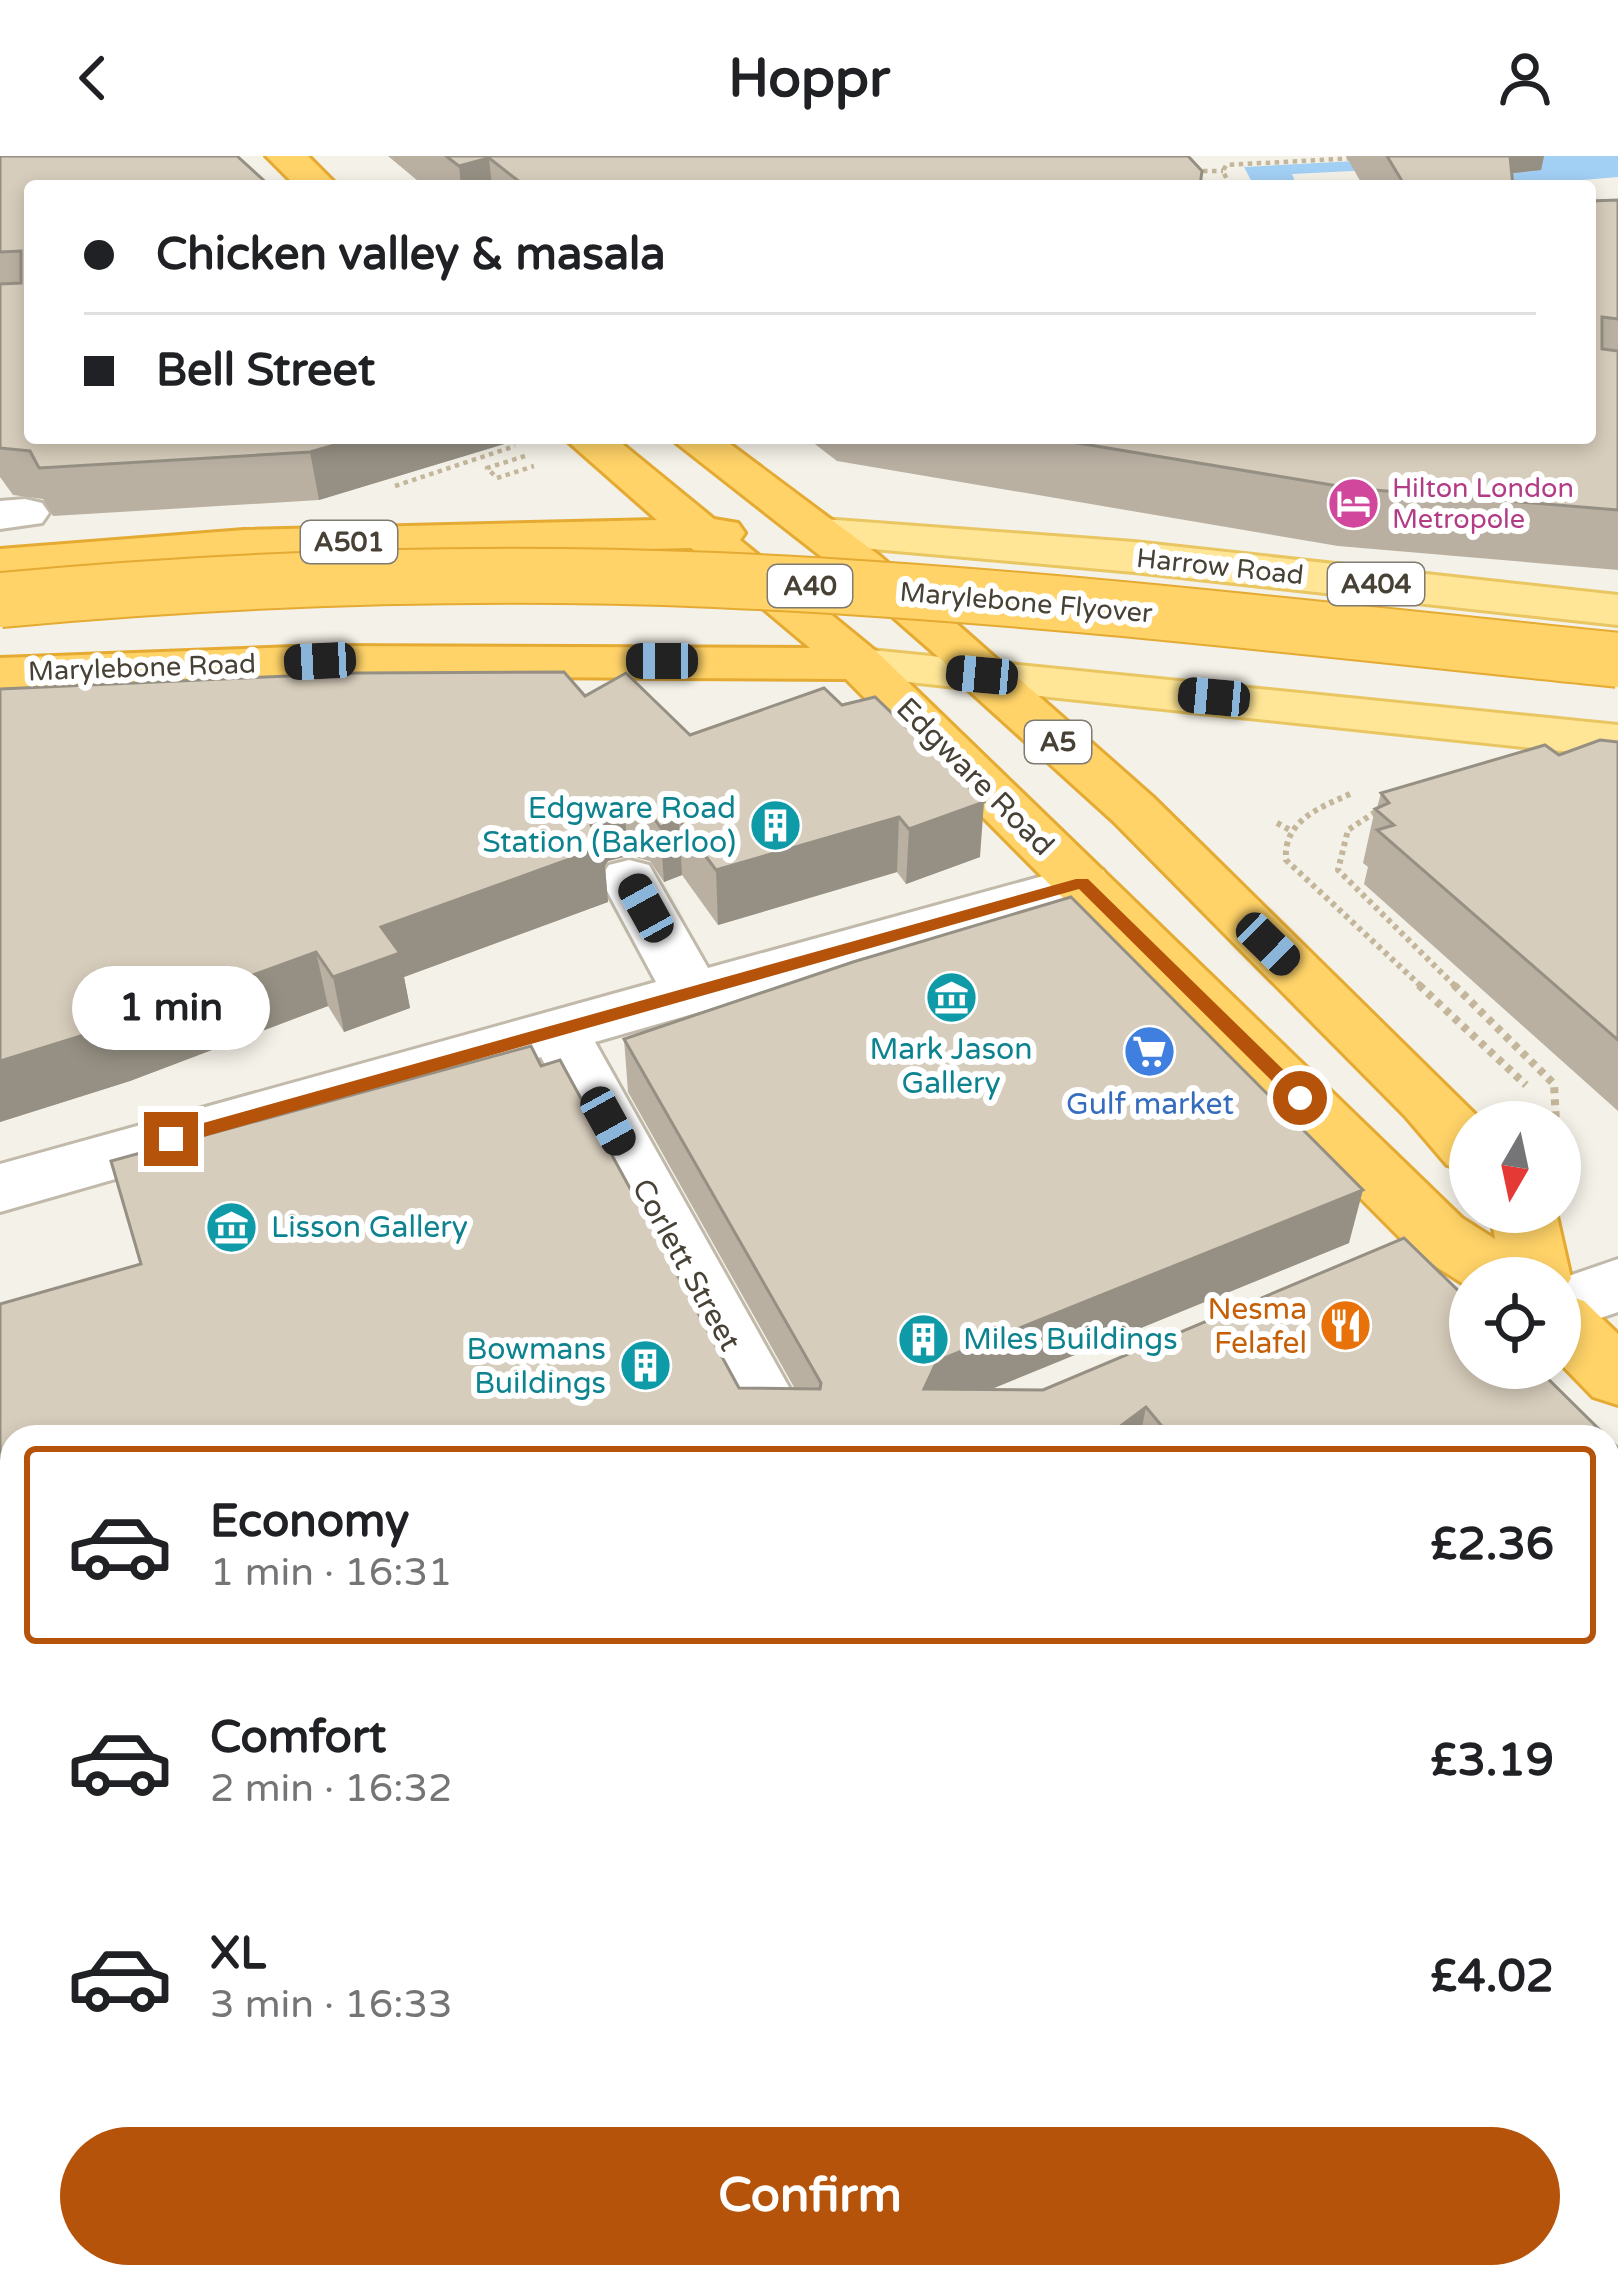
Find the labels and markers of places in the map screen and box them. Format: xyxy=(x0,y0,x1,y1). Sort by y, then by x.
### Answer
place label: Hilton London Metropole xyxy=(1392,472,1574,536)
hotel icon: Hilton London Metropole xyxy=(1325,476,1381,532)
place label: Edgware Road Station (Bakerloo) xyxy=(482,790,736,861)
building icon: Edgware Road Station (Bakerloo) xyxy=(747,797,803,853)
museum icon: Mark Jason Gallery xyxy=(923,969,979,1025)
supermarket icon: Gulf market xyxy=(1122,1024,1178,1080)
place label: Mark Jason Gallery xyxy=(869,1031,1033,1102)
place label: Gulf market xyxy=(1066,1086,1234,1123)
museum icon: Lisson Gallery xyxy=(204,1199,260,1255)
place label: Lisson Gallery xyxy=(271,1209,468,1246)
place label: Nesma Felafel xyxy=(1208,1291,1307,1362)
restaurant icon: Nesma Felafel xyxy=(1318,1298,1374,1354)
building icon: Miles Buildings xyxy=(896,1311,952,1367)
place label: Miles Buildings xyxy=(963,1321,1178,1358)
place label: Bowmans Buildings xyxy=(467,1331,606,1402)
building icon: Bowmans Buildings xyxy=(617,1338,673,1394)

